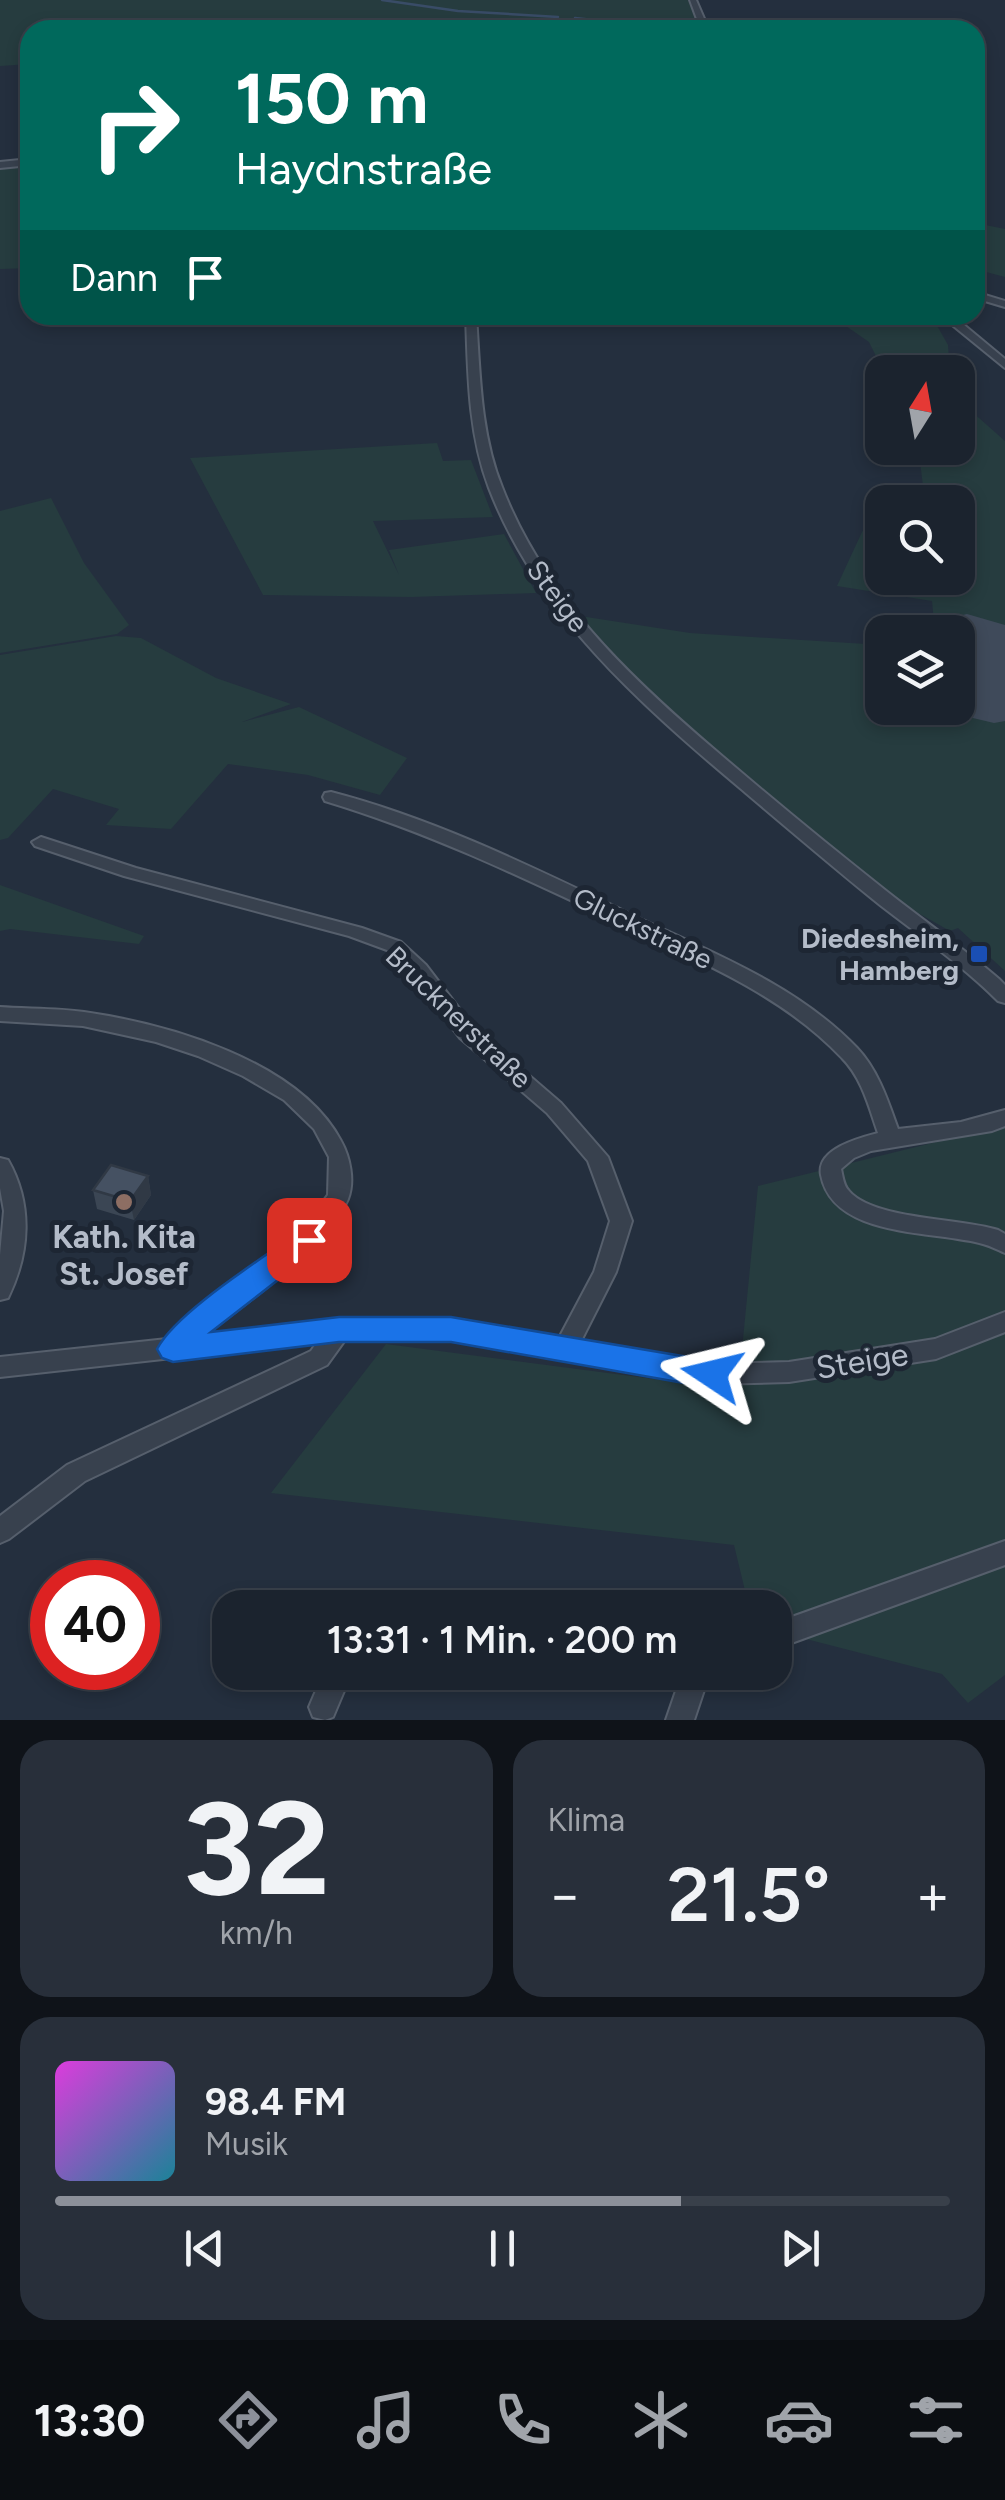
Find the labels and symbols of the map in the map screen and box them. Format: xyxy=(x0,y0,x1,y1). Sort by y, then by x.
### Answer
north arrow xyxy=(865,355,975,465)
street label: Steige xyxy=(520,553,596,639)
street label: Gluckstraße xyxy=(568,880,718,976)
place label: Diedesheim, Hamberg xyxy=(801,921,959,987)
street label: Brucknerstraße xyxy=(379,939,539,1095)
marker: Diedesheim, Hamberg xyxy=(968,943,990,965)
marker: Kath. Kita St. Josef xyxy=(113,1191,135,1213)
pin xyxy=(267,1198,352,1283)
place label: Kath. Kita St. Josef xyxy=(52,1218,196,1293)
position arrow xyxy=(660,1322,764,1426)
street label: Steige xyxy=(813,1335,911,1387)
speed limit sign: 40 xyxy=(30,1560,160,1690)

